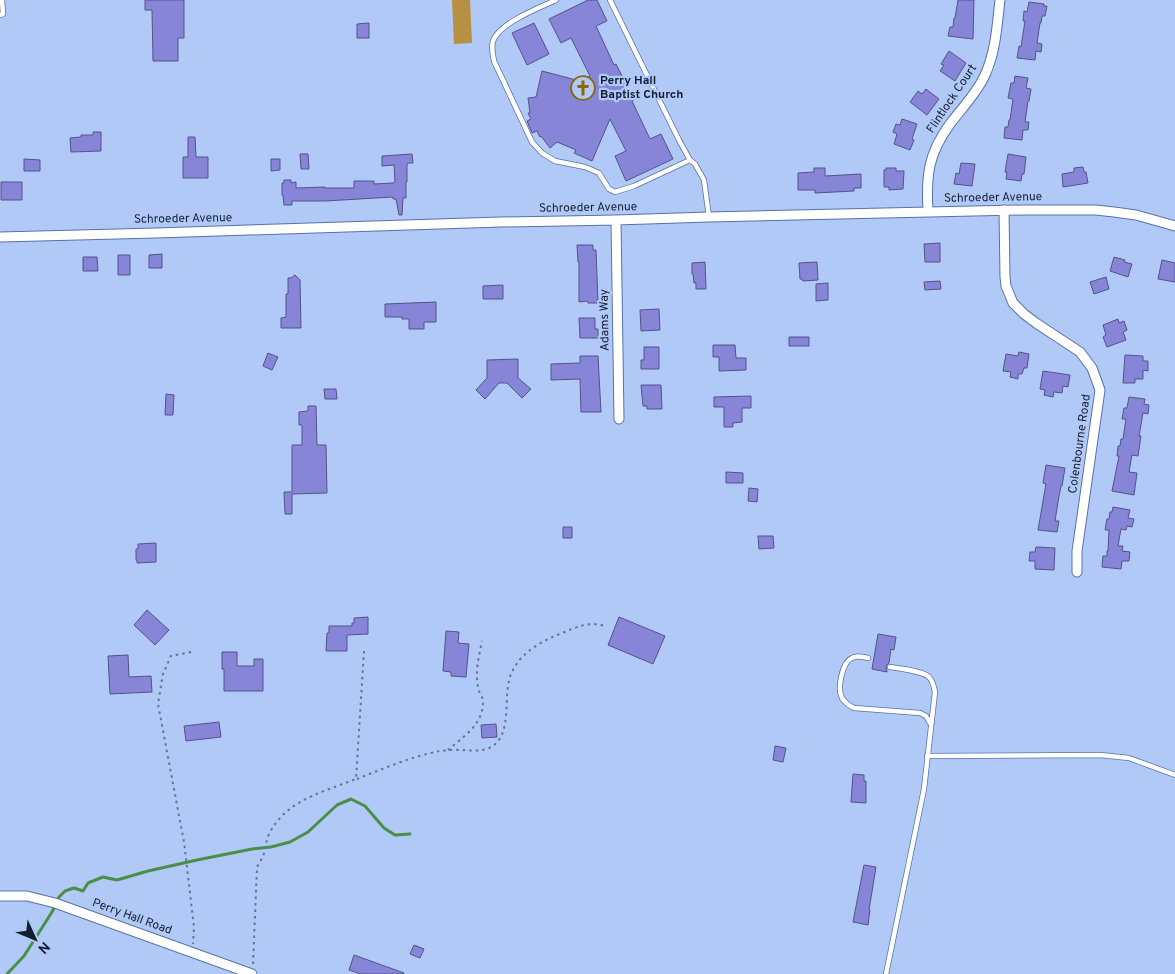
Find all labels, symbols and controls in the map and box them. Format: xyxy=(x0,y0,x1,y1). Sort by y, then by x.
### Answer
street label: Flintlock Court xyxy=(923,61,981,137)
place label: Perry Hall Baptist Church xyxy=(600,73,683,103)
church icon: Perry Hall Baptist Church xyxy=(570,75,596,101)
street label: Schroeder Avenue xyxy=(944,189,1042,207)
street label: Schroeder Avenue xyxy=(539,199,637,217)
street label: Schroeder Avenue xyxy=(134,210,232,228)
street label: Adams Way xyxy=(596,289,614,351)
street label: Colenbourne Road xyxy=(1065,393,1095,495)
street label: Perry Hall Road xyxy=(90,895,174,939)
north arrow xyxy=(10,914,60,964)
text: N xyxy=(34,937,53,957)

